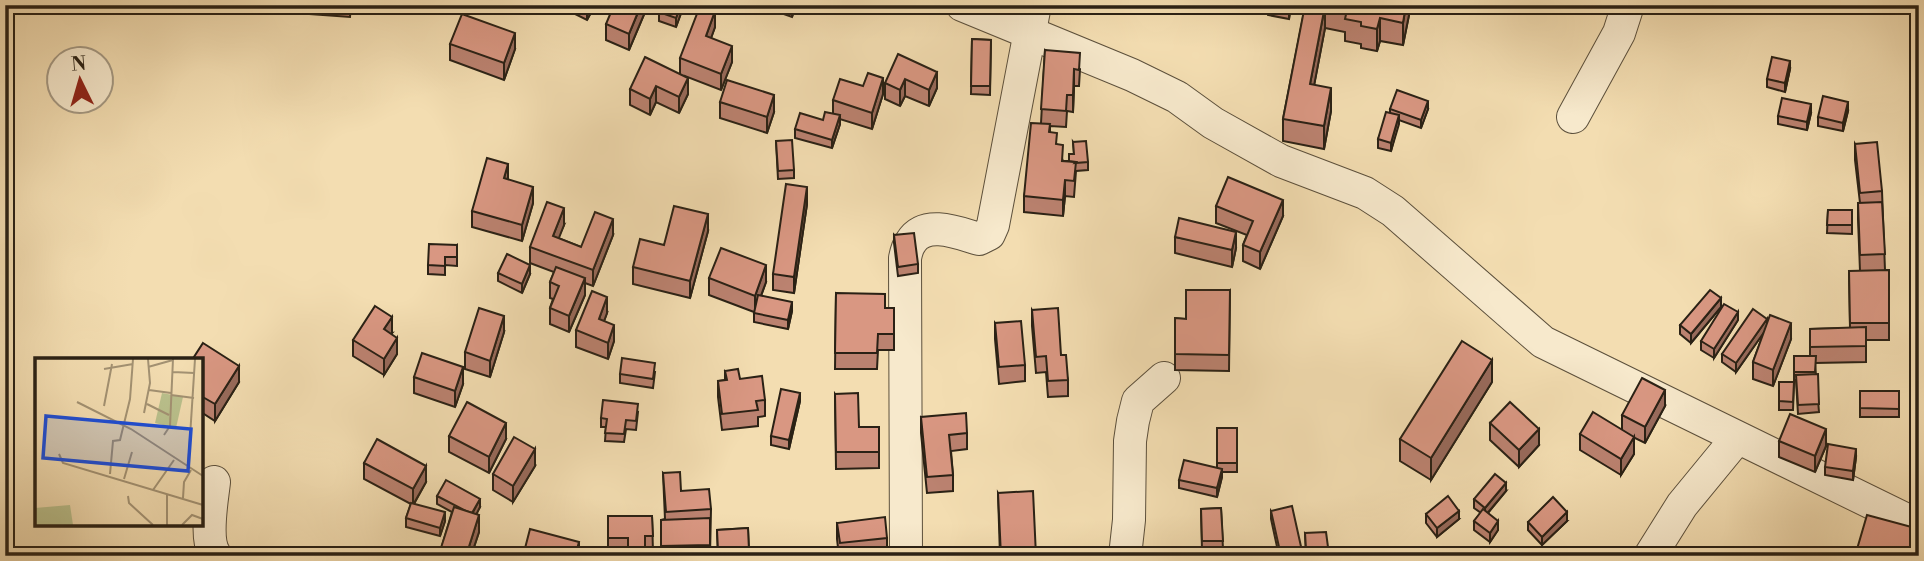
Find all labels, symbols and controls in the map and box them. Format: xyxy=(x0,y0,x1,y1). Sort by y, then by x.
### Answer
north arrow xyxy=(46,46,116,116)
text: N xyxy=(70,51,87,77)
inset map xyxy=(35,358,203,526)

